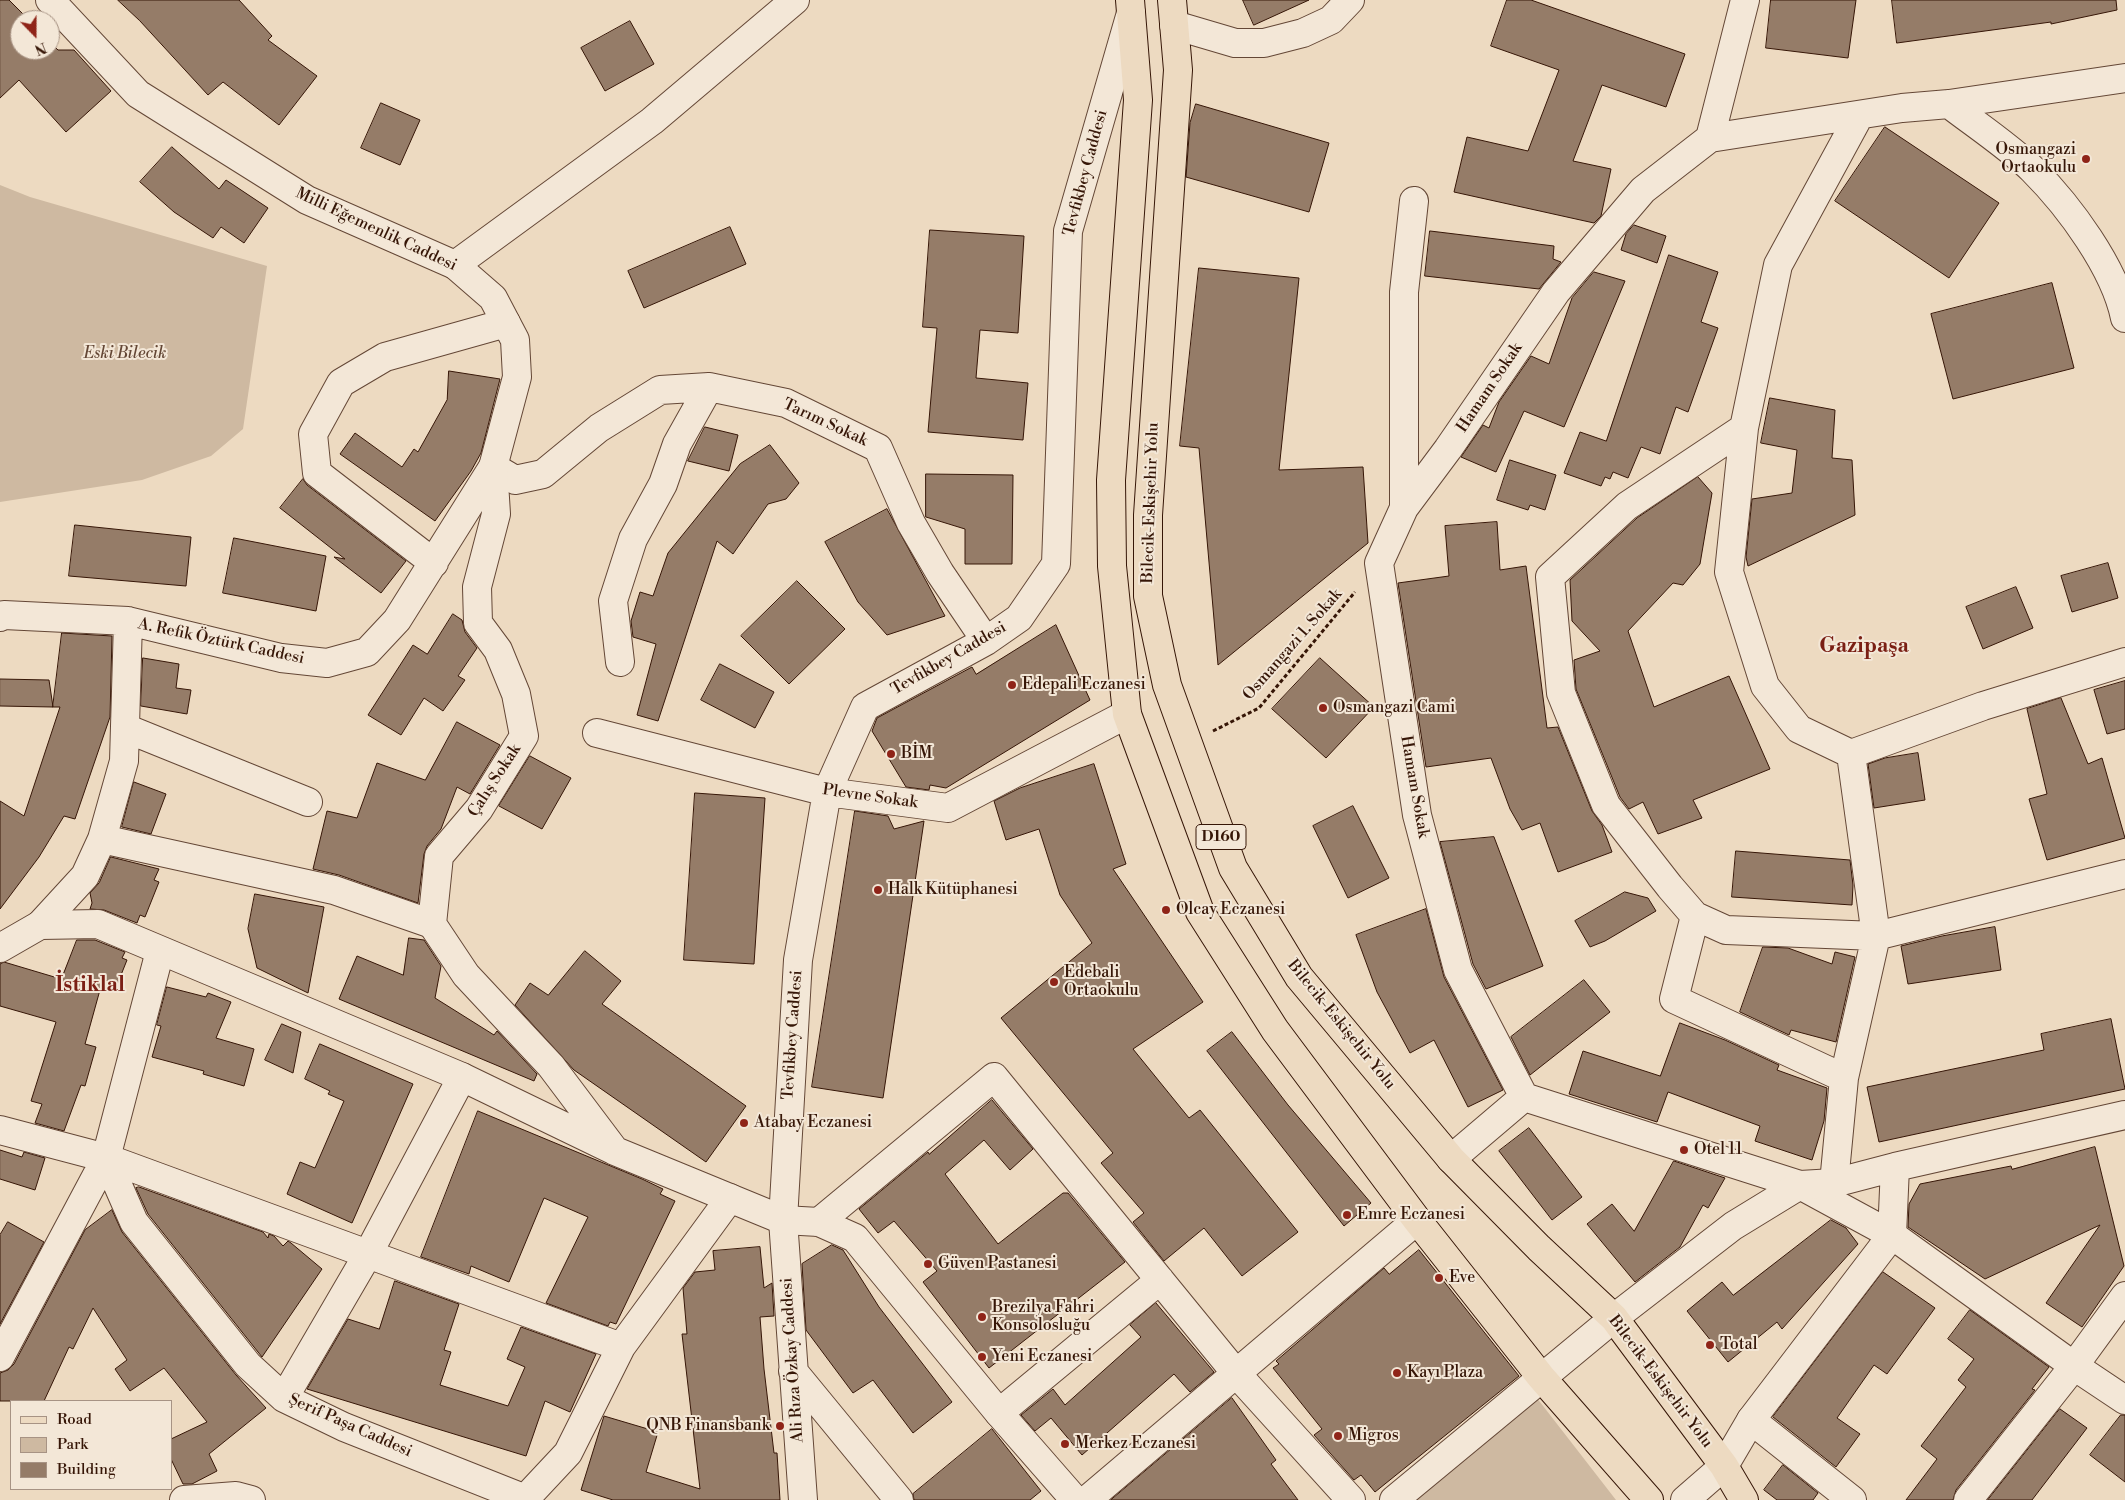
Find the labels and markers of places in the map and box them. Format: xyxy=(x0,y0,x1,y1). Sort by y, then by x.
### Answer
place label: Osmangazi Ortaokulu xyxy=(1995,140,2076,178)
marker: Osmangazi Ortaokulu xyxy=(2080,153,2092,165)
place label: Edepali Eczanesi xyxy=(1022,675,1146,695)
marker: Edepali Eczanesi xyxy=(1006,679,1018,691)
place label: Osmangazi Cami xyxy=(1333,698,1455,718)
marker: Osmangazi Cami xyxy=(1317,702,1329,714)
place label: BİM xyxy=(901,744,932,764)
marker: BİM xyxy=(885,748,897,760)
place label: Halk Kütüphanesi xyxy=(888,880,1018,900)
marker: Halk Kütüphanesi xyxy=(872,884,884,896)
place label: Olcay Eczanesi xyxy=(1176,900,1285,920)
marker: Olcay Eczanesi xyxy=(1160,904,1172,916)
place label: Edebali Ortaokulu xyxy=(1064,963,1139,1001)
marker: Edebali Ortaokulu xyxy=(1048,976,1060,988)
place label: Atabay Eczanesi xyxy=(754,1113,872,1133)
marker: Atabay Eczanesi xyxy=(738,1117,750,1129)
place label: Otel 11 xyxy=(1694,1140,1742,1160)
marker: Otel 11 xyxy=(1678,1144,1690,1156)
place label: Emre Eczanesi xyxy=(1357,1205,1465,1225)
marker: Emre Eczanesi xyxy=(1341,1209,1353,1221)
place label: Güven Pastanesi xyxy=(938,1254,1057,1274)
marker: Güven Pastanesi xyxy=(922,1258,934,1270)
place label: Eve xyxy=(1449,1268,1475,1288)
marker: Eve xyxy=(1433,1272,1445,1284)
place label: Brezilya Fahri Konsolosluğu xyxy=(992,1298,1095,1336)
marker: Brezilya Fahri Konsolosluğu xyxy=(976,1311,988,1323)
place label: Total xyxy=(1720,1335,1757,1355)
marker: Total xyxy=(1704,1339,1716,1351)
place label: Yeni Eczanesi xyxy=(992,1347,1092,1367)
marker: Yeni Eczanesi xyxy=(976,1351,988,1363)
place label: Kayı Plaza xyxy=(1407,1363,1483,1383)
marker: Kayı Plaza xyxy=(1391,1367,1403,1379)
place label: QNB Finansbank xyxy=(646,1416,770,1436)
marker: QNB Finansbank xyxy=(774,1420,786,1432)
place label: Migros xyxy=(1348,1426,1399,1446)
marker: Migros xyxy=(1332,1430,1344,1442)
place label: Merkez Eczanesi xyxy=(1075,1434,1196,1454)
marker: Merkez Eczanesi xyxy=(1059,1438,1071,1450)

